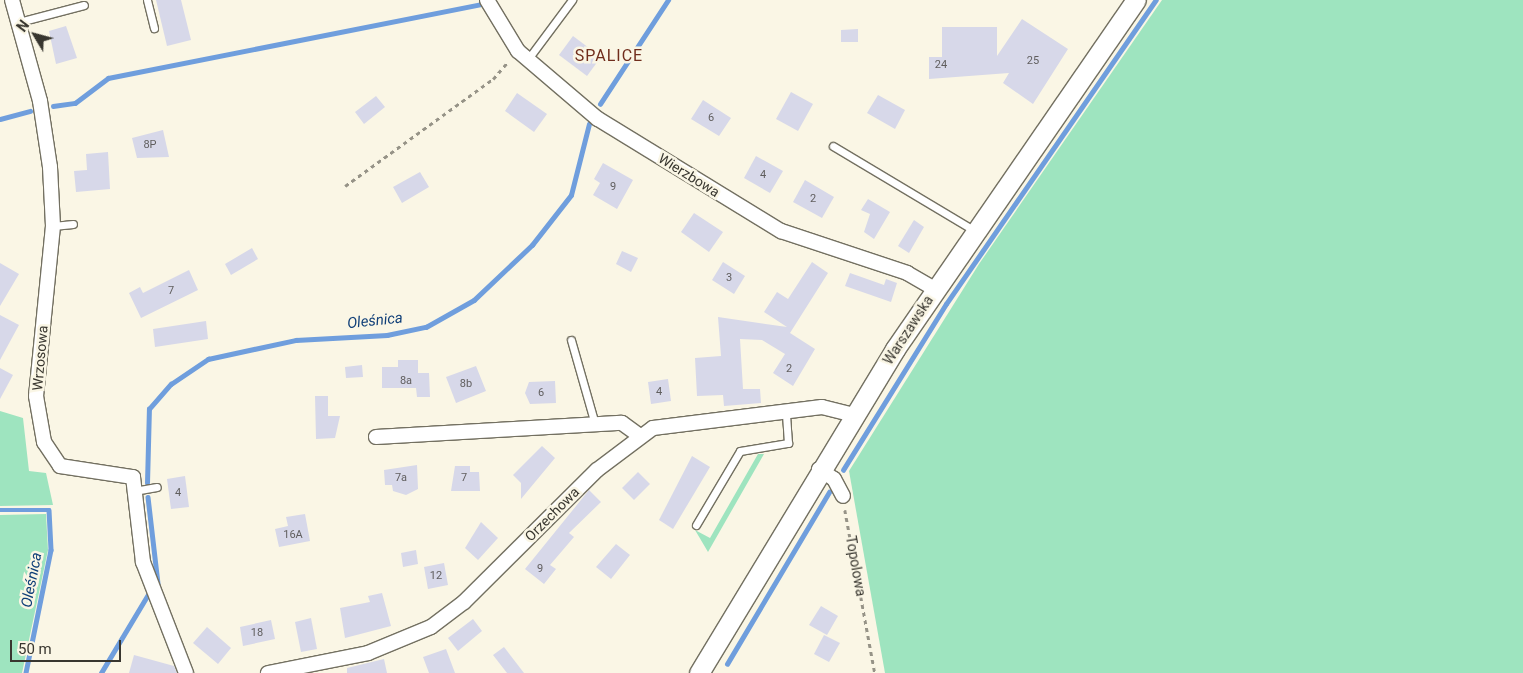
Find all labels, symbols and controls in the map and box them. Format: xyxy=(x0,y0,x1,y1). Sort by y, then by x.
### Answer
north arrow xyxy=(10,10,60,60)
text: N xyxy=(14,17,32,35)
district label: SPALICE xyxy=(574,46,644,66)
house number: 25 xyxy=(1027,54,1039,68)
house number: 24 xyxy=(935,58,947,72)
house number: 6 xyxy=(708,111,714,125)
house number: 8P xyxy=(143,138,157,152)
street label: Wierzbowa xyxy=(655,150,723,200)
house number: 4 xyxy=(760,168,766,182)
house number: 9 xyxy=(610,180,616,194)
house number: 2 xyxy=(810,192,816,206)
house number: 3 xyxy=(726,271,732,285)
house number: 7 xyxy=(168,284,174,298)
street label: Warszawska xyxy=(879,292,937,368)
water label: Oleśnica xyxy=(346,309,404,333)
street label: Wrzosowa xyxy=(29,325,51,391)
house number: 2 xyxy=(786,362,792,376)
house number: 8a xyxy=(400,374,412,388)
house number: 8b xyxy=(460,377,472,391)
house number: 4 xyxy=(656,385,662,399)
house number: 6 xyxy=(538,386,544,400)
house number: 7a xyxy=(395,471,407,485)
house number: 7 xyxy=(461,471,467,485)
street label: Orzechowa xyxy=(521,483,583,545)
house number: 4 xyxy=(175,486,181,500)
house number: 16A xyxy=(283,528,303,542)
street label: Topolowa xyxy=(842,534,870,598)
water label: Oleśnica xyxy=(18,551,46,609)
house number: 9 xyxy=(537,562,543,576)
house number: 12 xyxy=(430,569,442,583)
house number: 18 xyxy=(251,626,263,640)
scale bar xyxy=(12,630,124,662)
text: 50 m xyxy=(18,640,52,658)

